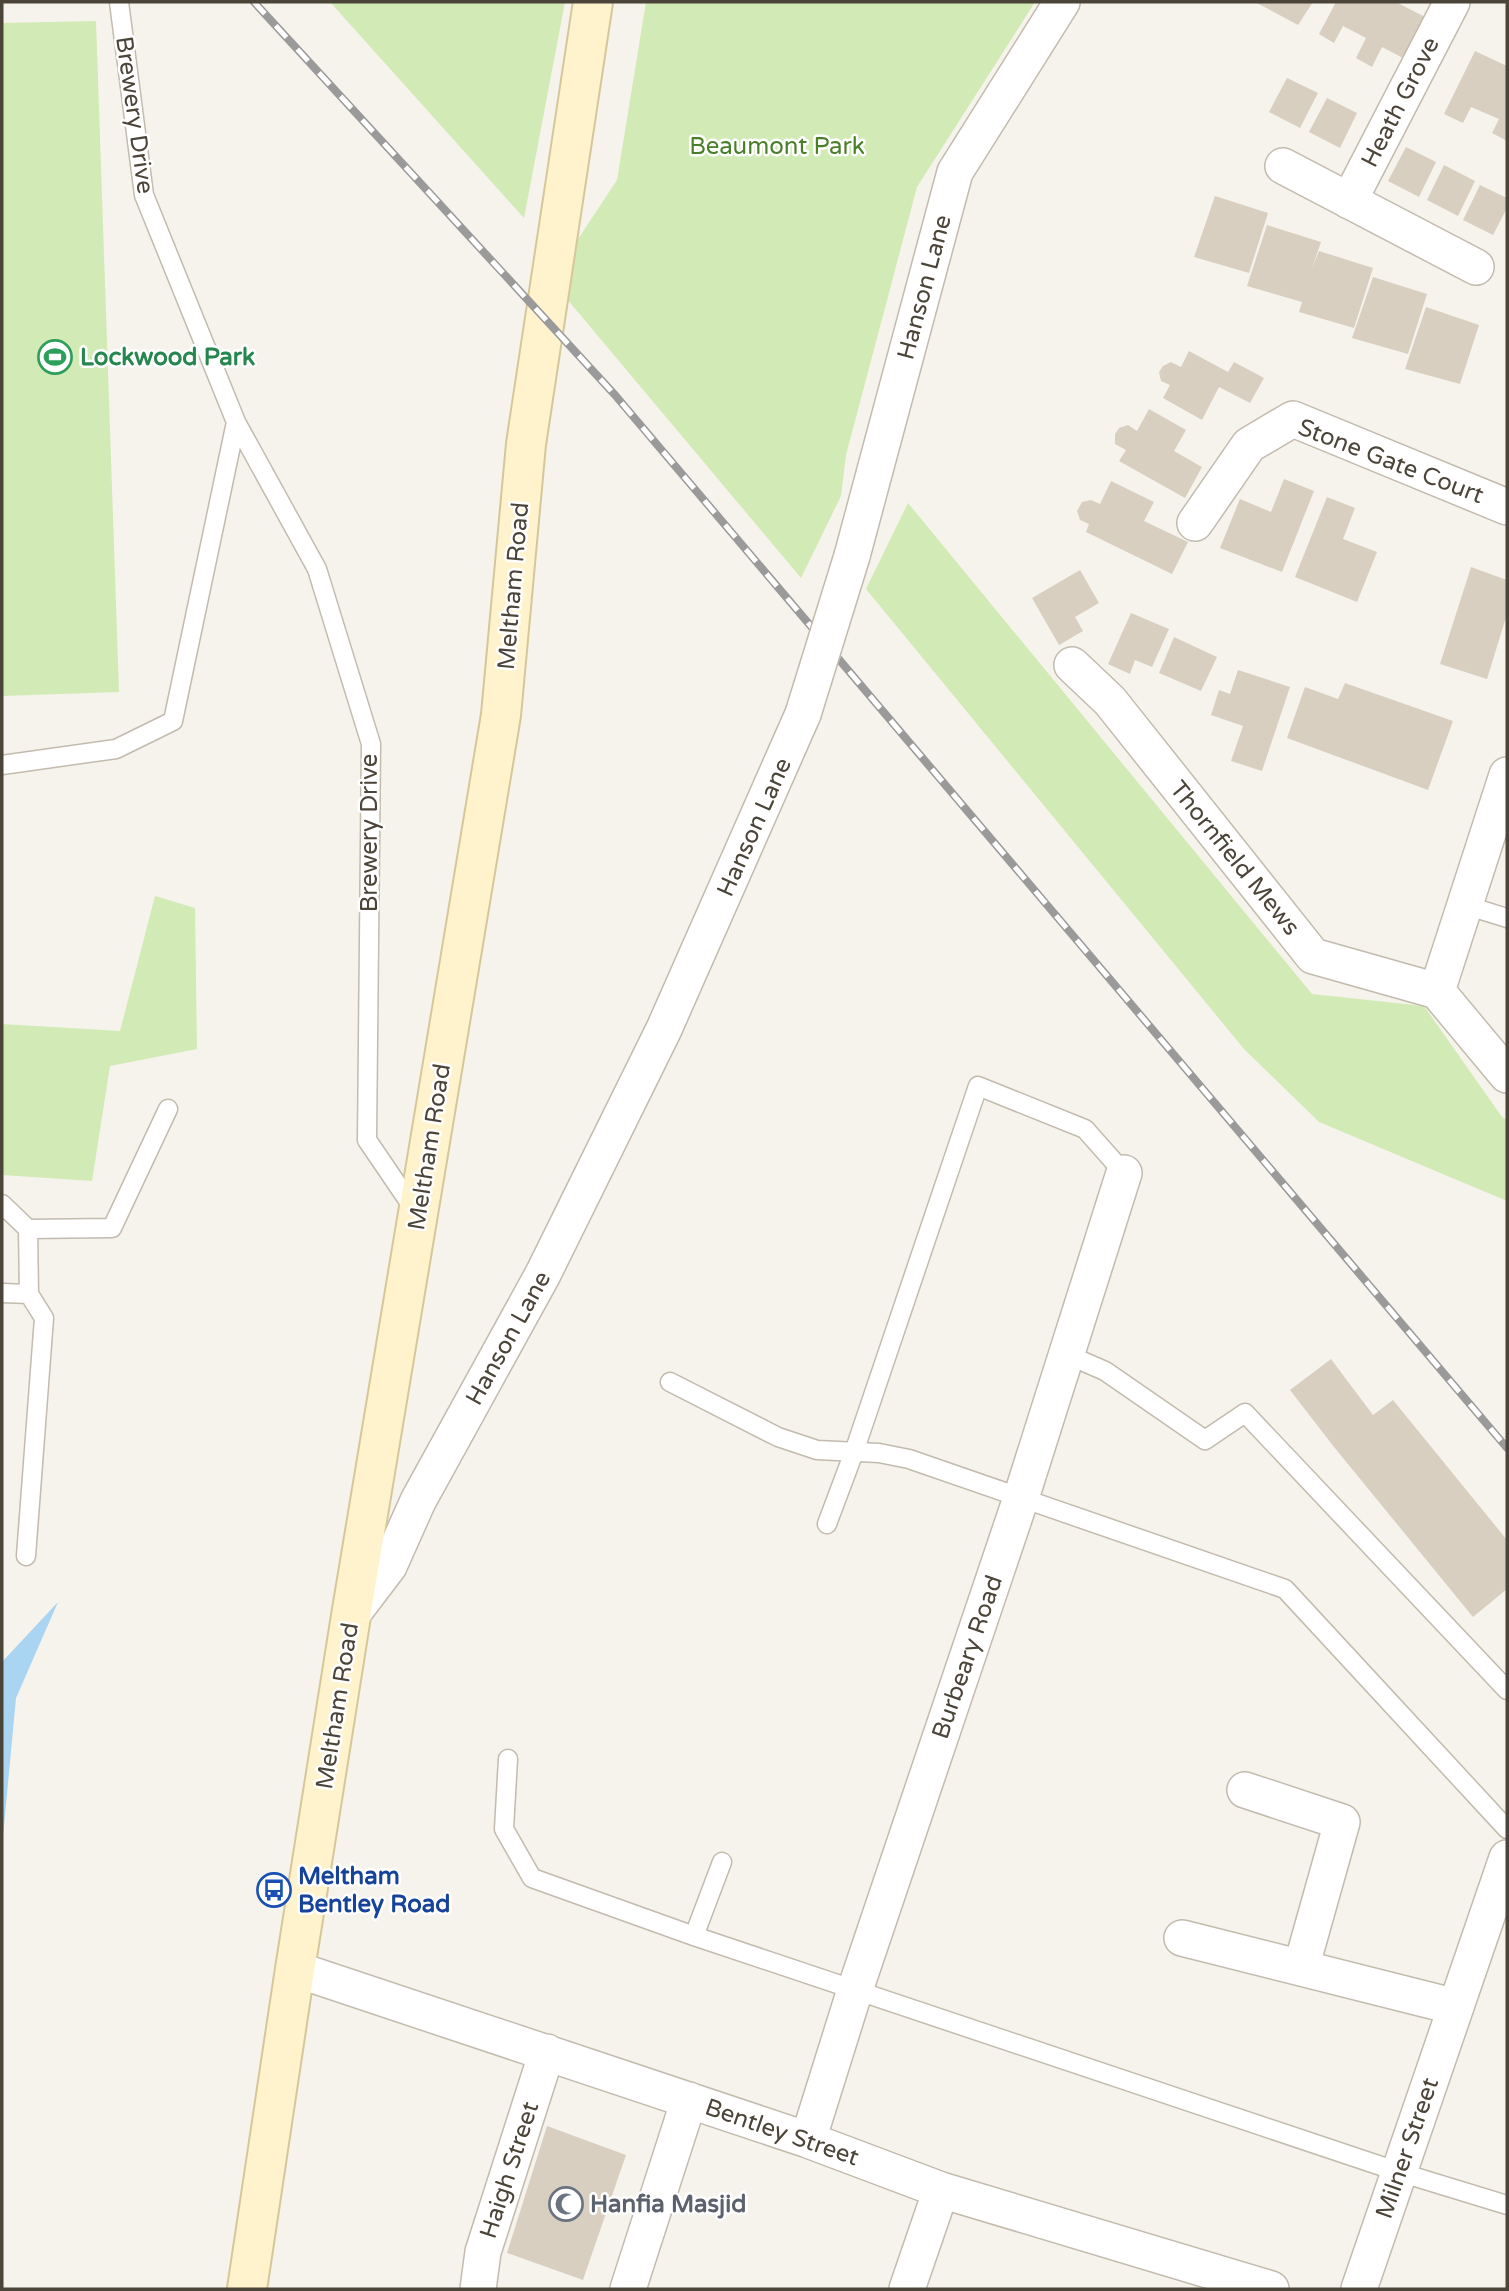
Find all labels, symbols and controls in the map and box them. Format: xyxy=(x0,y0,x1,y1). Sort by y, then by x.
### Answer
street label: Heath Grove xyxy=(1355,32,1446,172)
street label: Brewery Drive xyxy=(109,35,160,196)
park label: Beaumont Park xyxy=(689,132,865,161)
street label: Hanson Lane xyxy=(891,212,958,363)
sports icon: Lockwood Park xyxy=(36,338,74,376)
place label: Lockwood Park xyxy=(80,343,255,372)
street label: Stone Gate Court xyxy=(1294,413,1488,510)
street label: Meltham Road xyxy=(492,501,535,671)
street label: Hanson Lane xyxy=(711,753,798,901)
street label: Brewery Drive xyxy=(355,754,384,912)
street label: Thornfield Mews xyxy=(1163,775,1306,941)
street label: Meltham Road xyxy=(402,1062,457,1232)
street label: Hanson Lane xyxy=(460,1266,557,1410)
street label: Burbeary Road xyxy=(926,1572,1009,1743)
street label: Meltham Road xyxy=(310,1621,365,1791)
place label: Meltham Bentley Road xyxy=(298,1862,450,1919)
bus stop icon: Meltham Bentley Road xyxy=(255,1871,293,1909)
street label: Milner Street xyxy=(1370,2074,1445,2222)
street label: Bentley Street xyxy=(701,2093,863,2172)
street label: Haigh Street xyxy=(474,2098,545,2242)
mosque icon: Hanfia Masjid xyxy=(547,2185,585,2223)
place label: Hanfia Masjid xyxy=(590,2190,746,2219)

